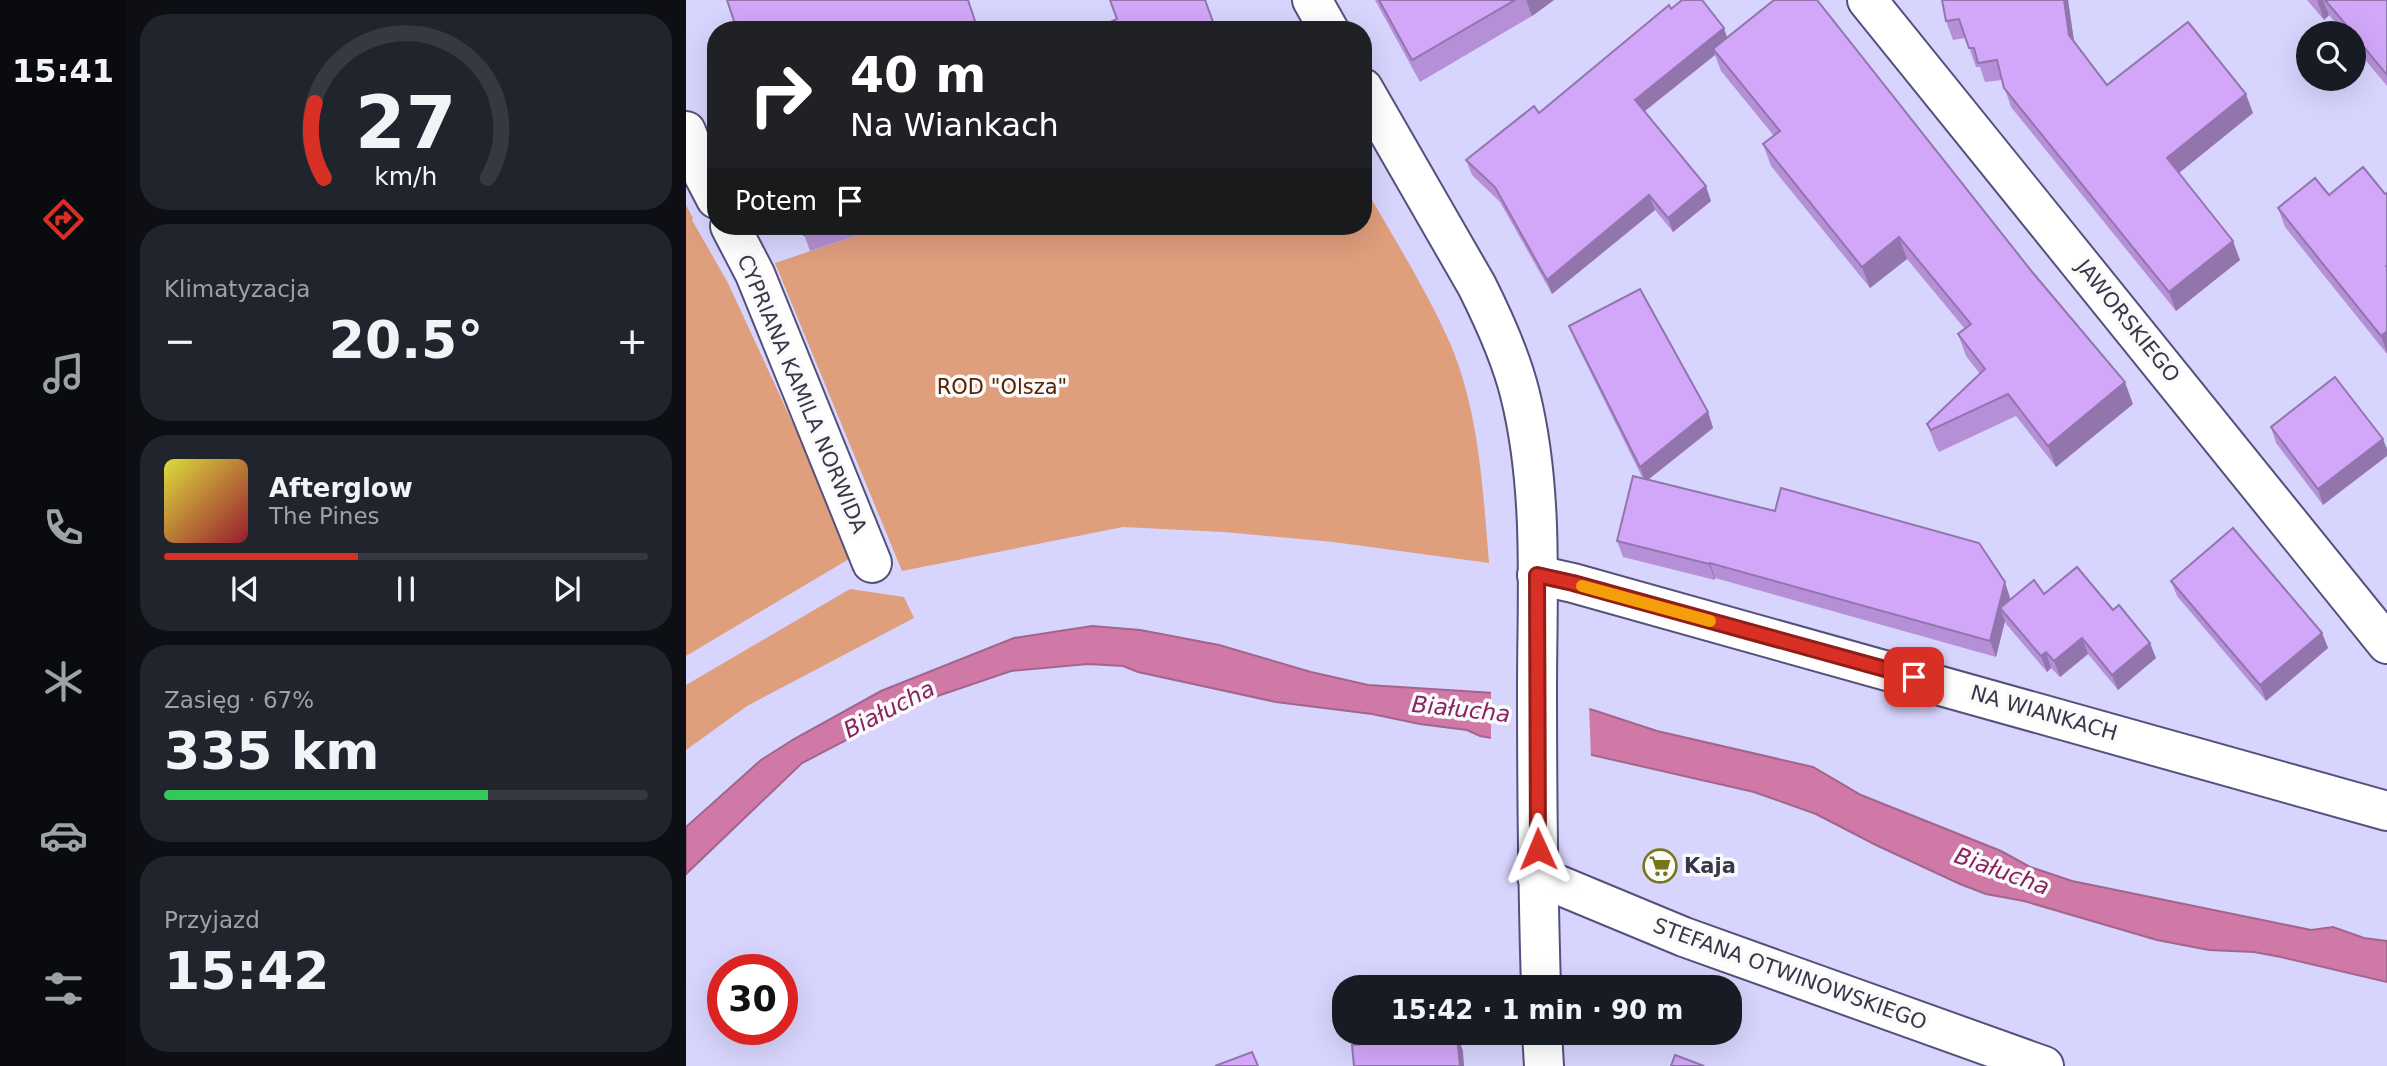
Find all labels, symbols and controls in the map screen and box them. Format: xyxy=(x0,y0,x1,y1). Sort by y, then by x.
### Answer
map controls xyxy=(2296,21,2366,91)
button: search xyxy=(2296,21,2366,91)
text: 40 m xyxy=(850,47,986,104)
icon: right xyxy=(735,49,826,140)
text: 15:41 xyxy=(12,52,114,90)
text: 27 xyxy=(355,81,457,166)
text: Na Wiankach xyxy=(850,106,1059,144)
text: km/h xyxy=(374,162,438,191)
icon: arrive xyxy=(831,182,869,220)
text: Potem xyxy=(735,186,817,216)
icon: directions xyxy=(39,195,88,244)
street label: CYPRIANA KAMILA NORWIDA xyxy=(732,251,872,537)
street label: JAWORSKIEGO xyxy=(2070,253,2185,387)
text: Klimatyzacja xyxy=(164,276,310,302)
text: 20.5° xyxy=(329,310,483,370)
text: − xyxy=(164,319,196,363)
text: + xyxy=(616,319,648,363)
icon: music xyxy=(39,349,88,398)
park label: ROD "Olsza" xyxy=(937,375,1067,399)
text: Afterglow xyxy=(269,473,413,503)
icon: phone xyxy=(39,503,88,552)
text: The Pines xyxy=(269,503,380,529)
icon: previous xyxy=(226,570,264,608)
icon: pause xyxy=(387,570,425,608)
icon: next xyxy=(548,570,586,608)
pin xyxy=(1884,647,1944,707)
icon: climate xyxy=(39,657,88,706)
icon: arrive xyxy=(1895,658,1933,696)
water label: Białucha xyxy=(839,675,939,743)
street label: NA WIANKACH xyxy=(1968,681,2120,745)
text: Zasięg · 67% xyxy=(164,687,314,713)
water label: Białucha xyxy=(1411,691,1511,727)
text: 335 km xyxy=(164,721,379,781)
icon: car xyxy=(39,811,88,860)
position arrow xyxy=(1501,812,1575,886)
water label: Białucha xyxy=(1951,842,2053,900)
supermarket icon: Kaja xyxy=(1641,847,1679,885)
place label: Kaja xyxy=(1684,854,1736,878)
text: Przyjazd xyxy=(164,907,260,933)
street label: STEFANA OTWINOWSKIEGO xyxy=(1650,913,1930,1035)
text: 15:42 xyxy=(164,941,330,1001)
speed limit sign: 30 xyxy=(707,954,798,1045)
icon: filters xyxy=(39,964,88,1013)
text: 15:42 · 1 min · 90 m xyxy=(1391,995,1683,1025)

